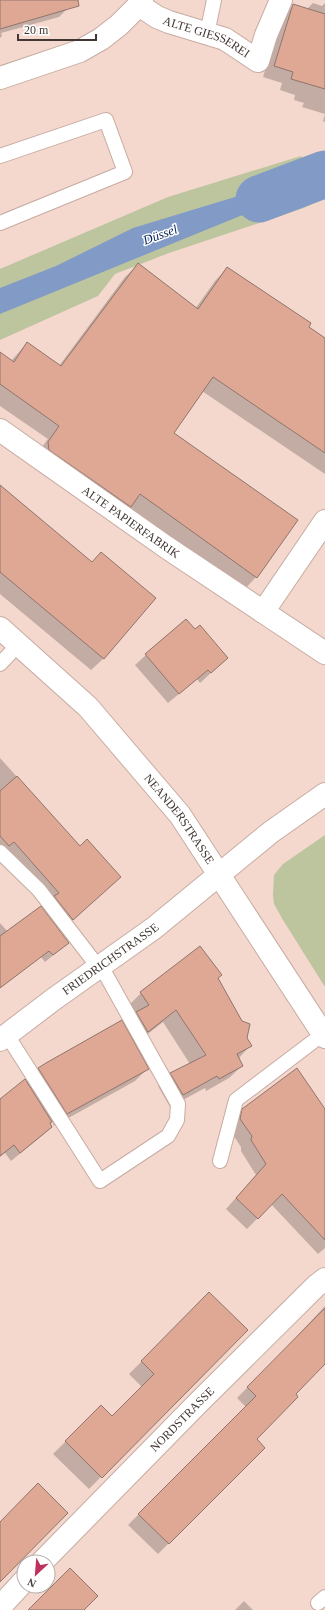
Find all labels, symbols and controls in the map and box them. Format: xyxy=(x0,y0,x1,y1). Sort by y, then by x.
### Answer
street label: ALTE GIESSEREI xyxy=(161,13,252,60)
scale bar xyxy=(18,16,96,42)
text: 20 m xyxy=(24,23,49,37)
water label: Düssel xyxy=(140,221,180,248)
street label: ALTE PAPIERFABRIK xyxy=(79,483,183,561)
street label: NEANDERSTRASSE xyxy=(141,771,217,867)
street label: FRIEDRICHSTRASSE xyxy=(60,920,162,998)
street label: NORDSTRASSE xyxy=(147,1384,217,1455)
north arrow xyxy=(16,1554,56,1594)
text: N xyxy=(25,1576,38,1590)

